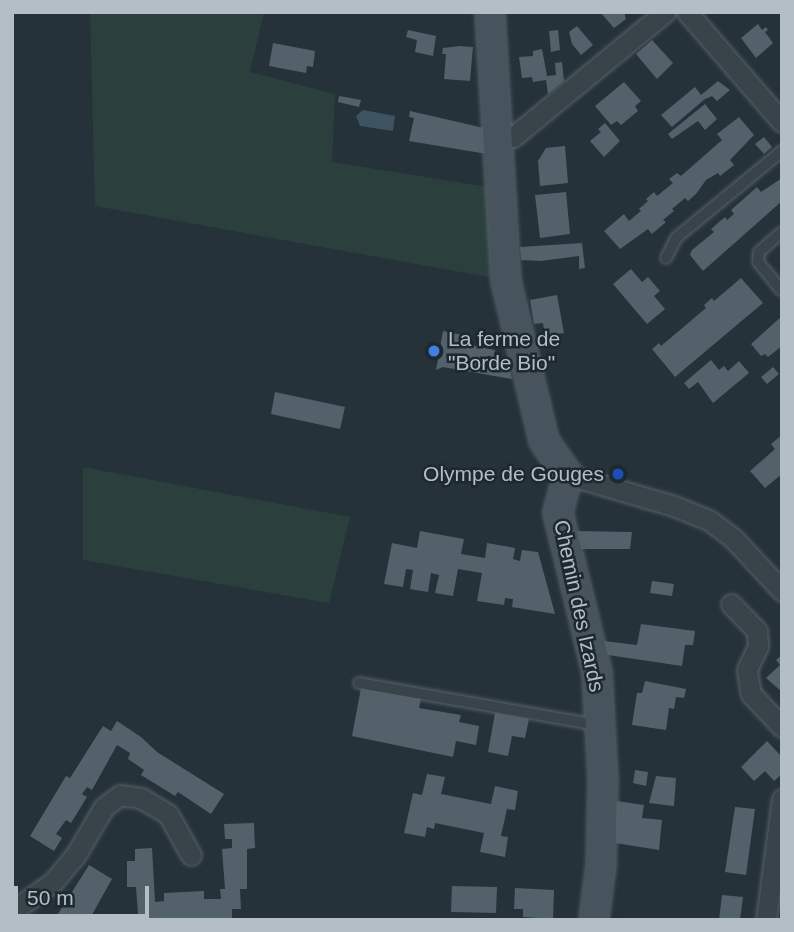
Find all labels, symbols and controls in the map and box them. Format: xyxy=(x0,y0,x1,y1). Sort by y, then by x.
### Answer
place label: La ferme de "Borde Bio" xyxy=(448,326,560,376)
marker: La ferme de "Borde Bio" xyxy=(426,343,442,359)
place label: Olympe de Gouges xyxy=(423,461,604,487)
marker: Olympe de Gouges xyxy=(610,466,626,482)
street label: Chemin des Izards xyxy=(548,518,610,694)
scale bar xyxy=(18,872,152,916)
text: 50 m xyxy=(27,886,74,909)

